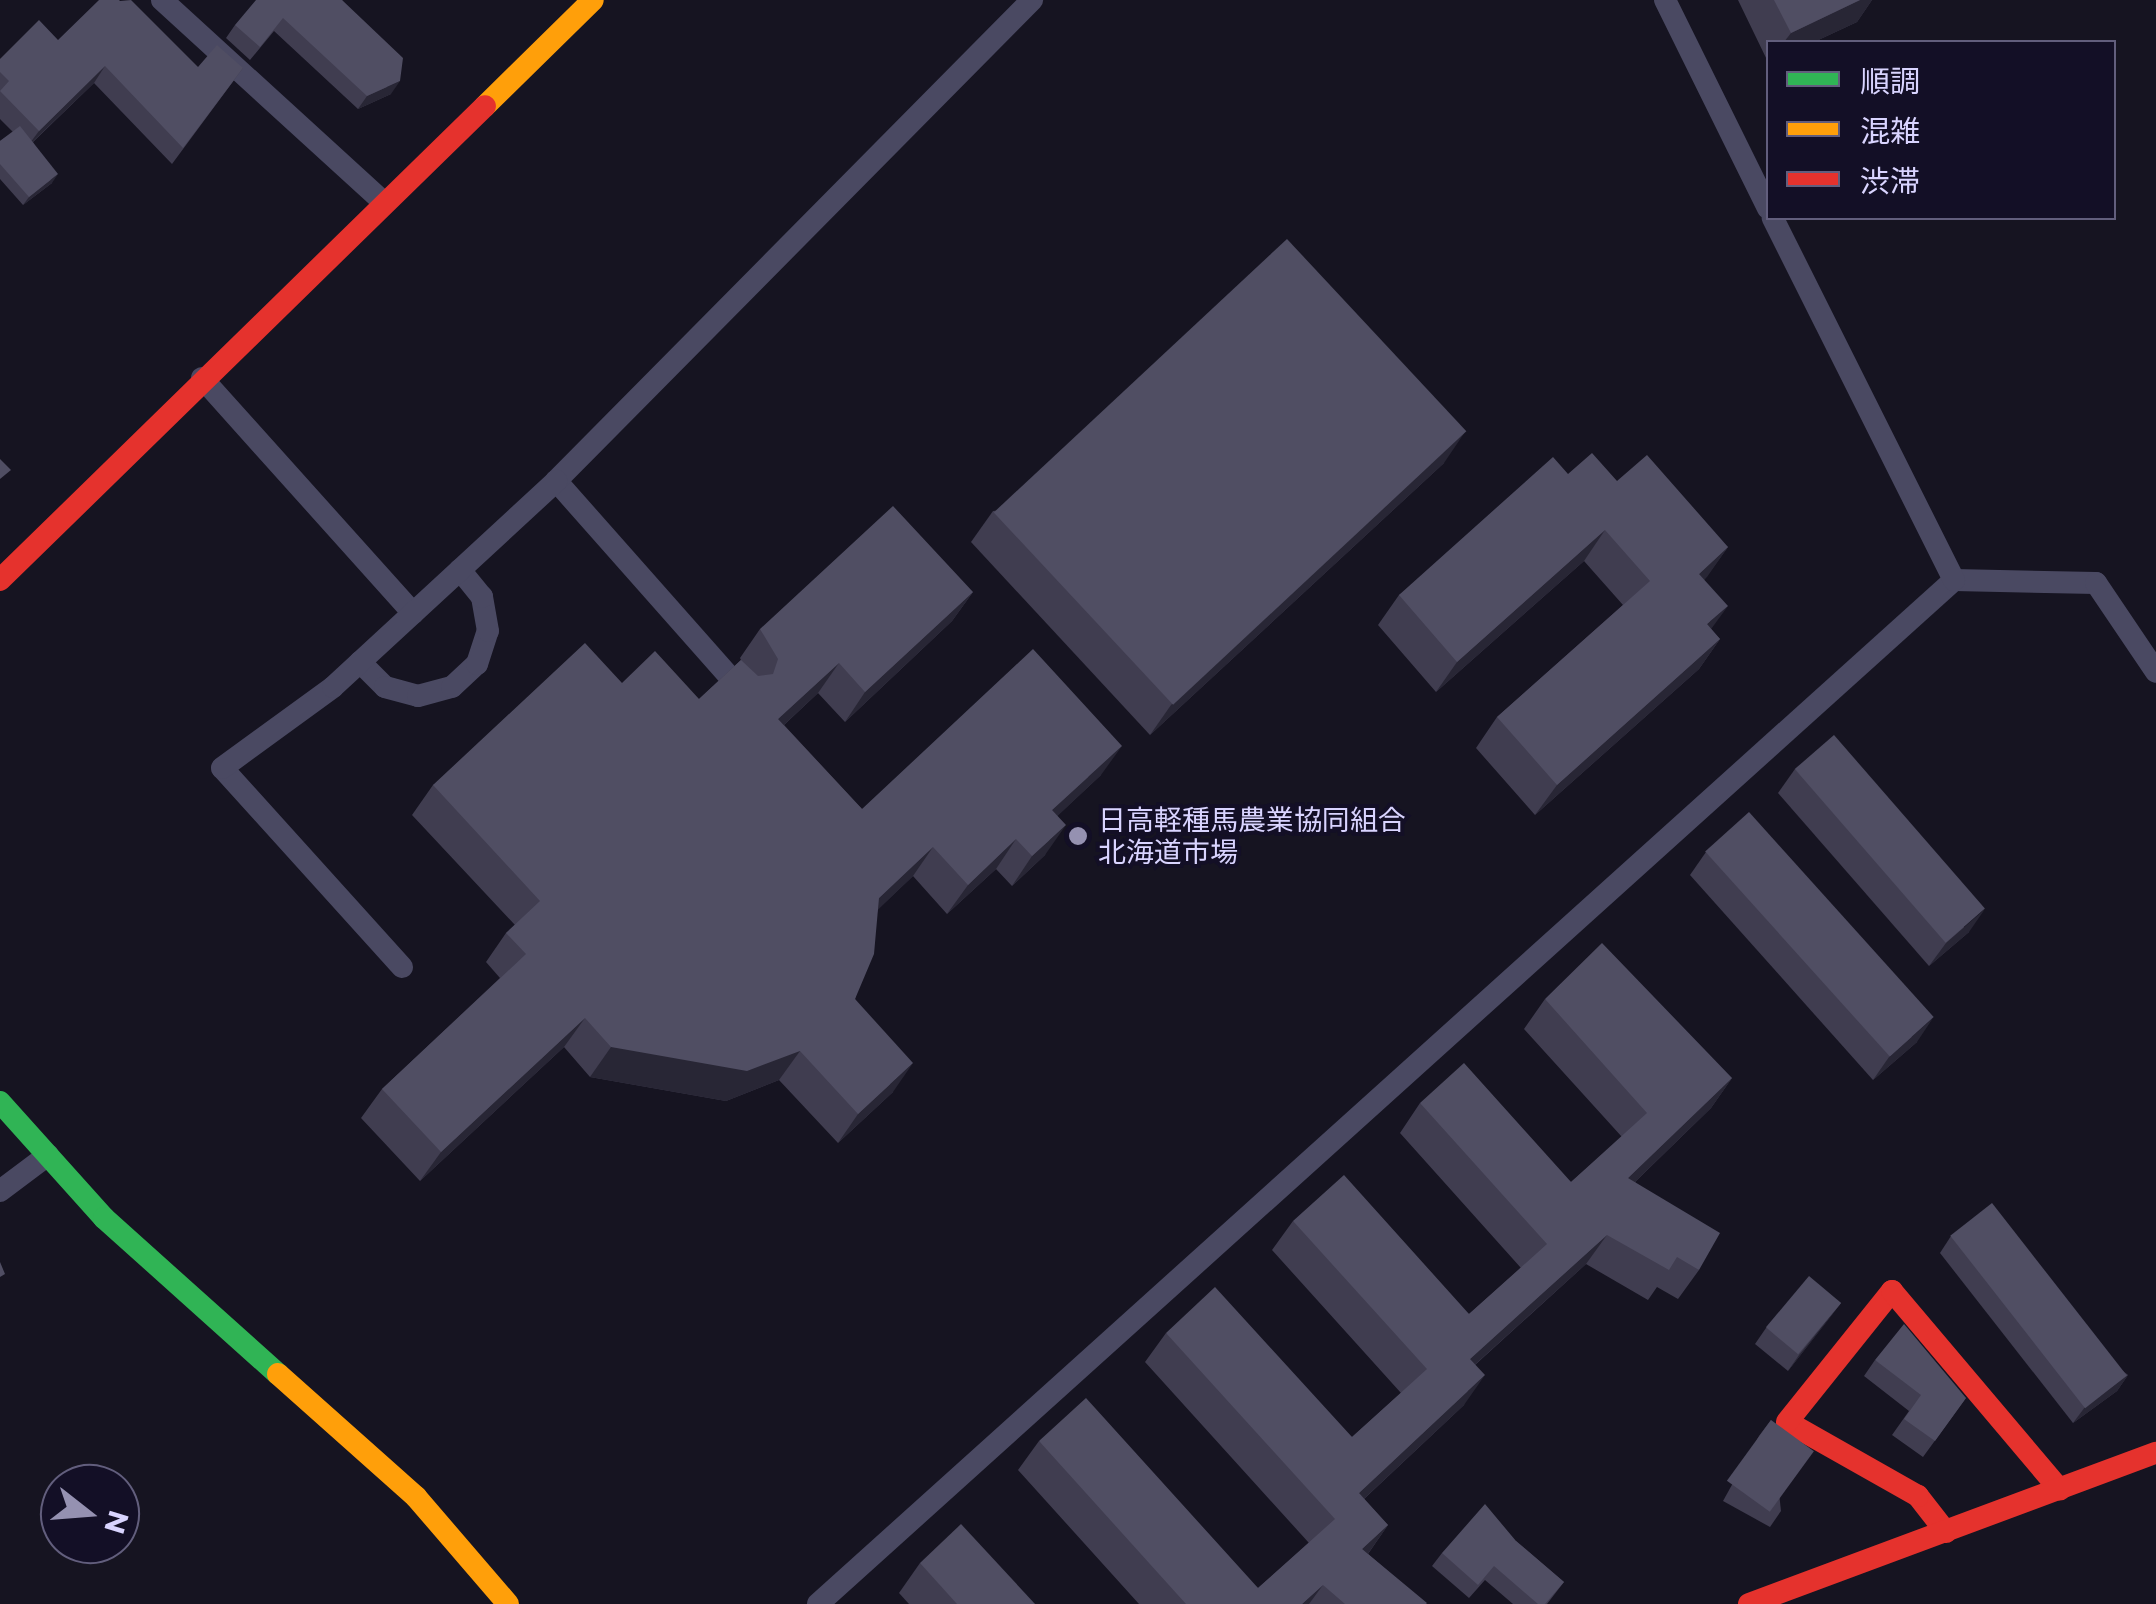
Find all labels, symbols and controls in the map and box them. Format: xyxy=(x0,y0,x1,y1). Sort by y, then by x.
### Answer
legend xyxy=(1766,40,2116,220)
text: 順調 xyxy=(1860,63,1920,100)
text: 混雑 xyxy=(1860,113,1920,150)
text: 渋滞 xyxy=(1860,163,1920,200)
place label: 日高軽種馬農業協同組合 北海道市場 xyxy=(1098,803,1406,869)
marker: 日高軽種馬農業協同組合 北海道市場 xyxy=(1067,825,1089,847)
north arrow xyxy=(40,1464,140,1564)
text: N xyxy=(97,1506,136,1538)

